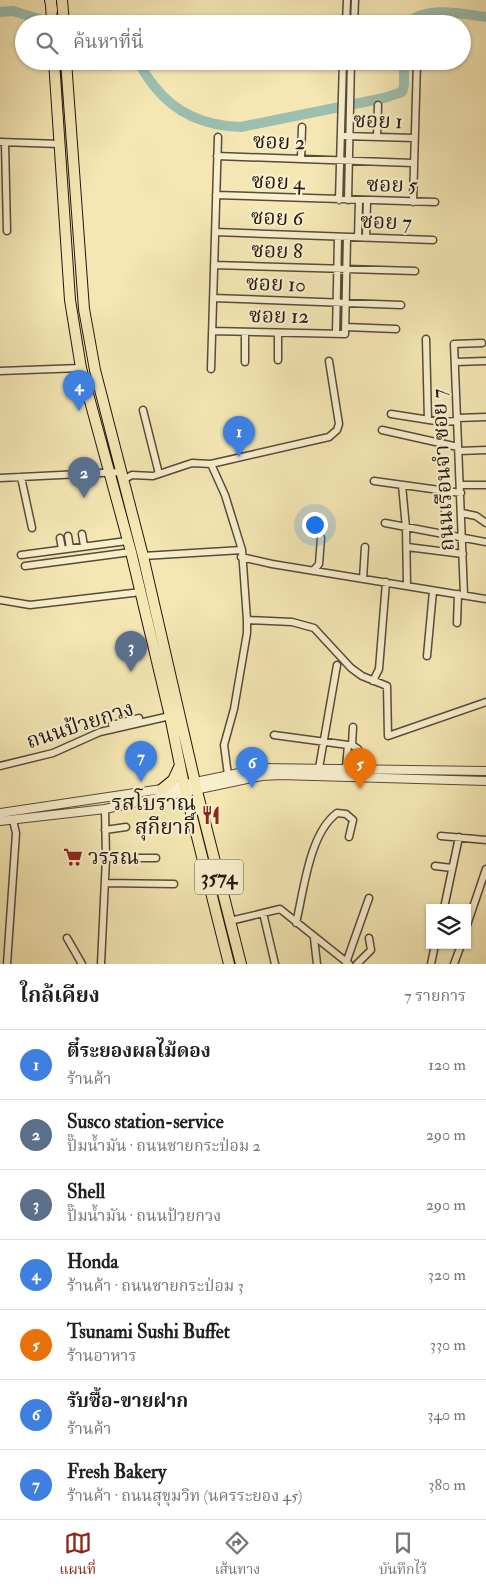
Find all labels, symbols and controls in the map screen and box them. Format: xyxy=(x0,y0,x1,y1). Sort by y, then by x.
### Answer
search box xyxy=(15,15,471,70)
icon: search xyxy=(33,29,61,57)
text: ค้นหาที่นี่ xyxy=(73,30,144,54)
street label: ซอย 1 xyxy=(353,107,403,135)
street label: ซอย 2 xyxy=(252,128,306,156)
street label: ซอย 4 xyxy=(251,168,307,196)
street label: ซอย 5 xyxy=(366,171,419,199)
street label: ซอย 6 xyxy=(250,204,305,232)
street label: ซอย 7 xyxy=(360,208,413,236)
street label: ซอย 8 xyxy=(251,237,303,265)
street label: ซอย 10 xyxy=(246,269,306,299)
street label: ซอย 12 xyxy=(249,302,309,330)
pin: 4 xyxy=(63,370,95,411)
street label: ถนนเรือนจำ ซอย 7 xyxy=(425,388,461,552)
pin: 1 xyxy=(223,416,255,457)
pin: 2 xyxy=(68,457,100,498)
your location xyxy=(302,512,328,538)
pin: 3 xyxy=(115,631,147,672)
street label: ถนนป้วยกวง xyxy=(23,695,137,755)
pin: 7 xyxy=(125,741,157,782)
pin: 6 xyxy=(236,747,268,788)
pin: 5 xyxy=(344,748,376,789)
place label: รสโบราณ สุกียากี์ xyxy=(112,788,197,841)
restaurant icon: รสโบราณ สุกียากี์ xyxy=(200,804,222,826)
place label: วรรณ xyxy=(88,844,139,871)
supermarket icon: วรรณ xyxy=(62,846,84,868)
road number: 3574 xyxy=(195,860,243,894)
map controls xyxy=(426,904,471,949)
button: layers xyxy=(426,904,471,949)
text: ใกล้เคียง xyxy=(20,982,100,1009)
text: 7 รายการ xyxy=(404,986,466,1006)
text: ตี๋ระยองผลไม้ดอง xyxy=(67,1039,211,1063)
text: 1 xyxy=(33,1055,39,1075)
text: 120 m xyxy=(428,1055,466,1075)
text: ร้านค้า xyxy=(67,1069,111,1089)
text: Susco station-service xyxy=(67,1110,224,1134)
text: 2 xyxy=(32,1125,40,1145)
text: 290 m xyxy=(426,1125,466,1145)
text: ปั๊มน้ำมัน · ถนนชายกระป่อม 2 xyxy=(67,1136,261,1156)
text: Shell xyxy=(67,1180,105,1204)
text: 3 xyxy=(33,1195,39,1215)
text: 290 m xyxy=(426,1195,466,1215)
text: ปั๊มน้ำมัน · ถนนป้วยกวง xyxy=(67,1206,221,1226)
text: Honda xyxy=(67,1250,118,1274)
text: 4 xyxy=(32,1265,40,1285)
text: 320 m xyxy=(428,1265,466,1285)
text: ร้านค้า · ถนนชายกระป่อม 3 xyxy=(67,1276,244,1296)
text: Tsunami Sushi Buffet xyxy=(67,1320,230,1344)
text: 5 xyxy=(32,1335,40,1355)
text: 330 m xyxy=(430,1335,466,1355)
text: ร้านอาหาร xyxy=(67,1346,136,1366)
text: รับซื้อ-ขายฝาก xyxy=(67,1389,188,1413)
text: 6 xyxy=(32,1405,40,1425)
text: 340 m xyxy=(427,1405,466,1425)
text: ร้านค้า xyxy=(67,1419,111,1439)
text: Fresh Bakery xyxy=(67,1460,166,1484)
text: 7 xyxy=(32,1475,40,1495)
text: 380 m xyxy=(428,1475,466,1495)
text: ร้านค้า · ถนนสุขุมวิท (นครระยอง 45) xyxy=(67,1486,302,1506)
tab: แผนที่ xyxy=(59,1529,96,1581)
tab: เส้นทาง xyxy=(215,1529,260,1581)
tab: บันทึกไว้ xyxy=(379,1529,427,1581)

